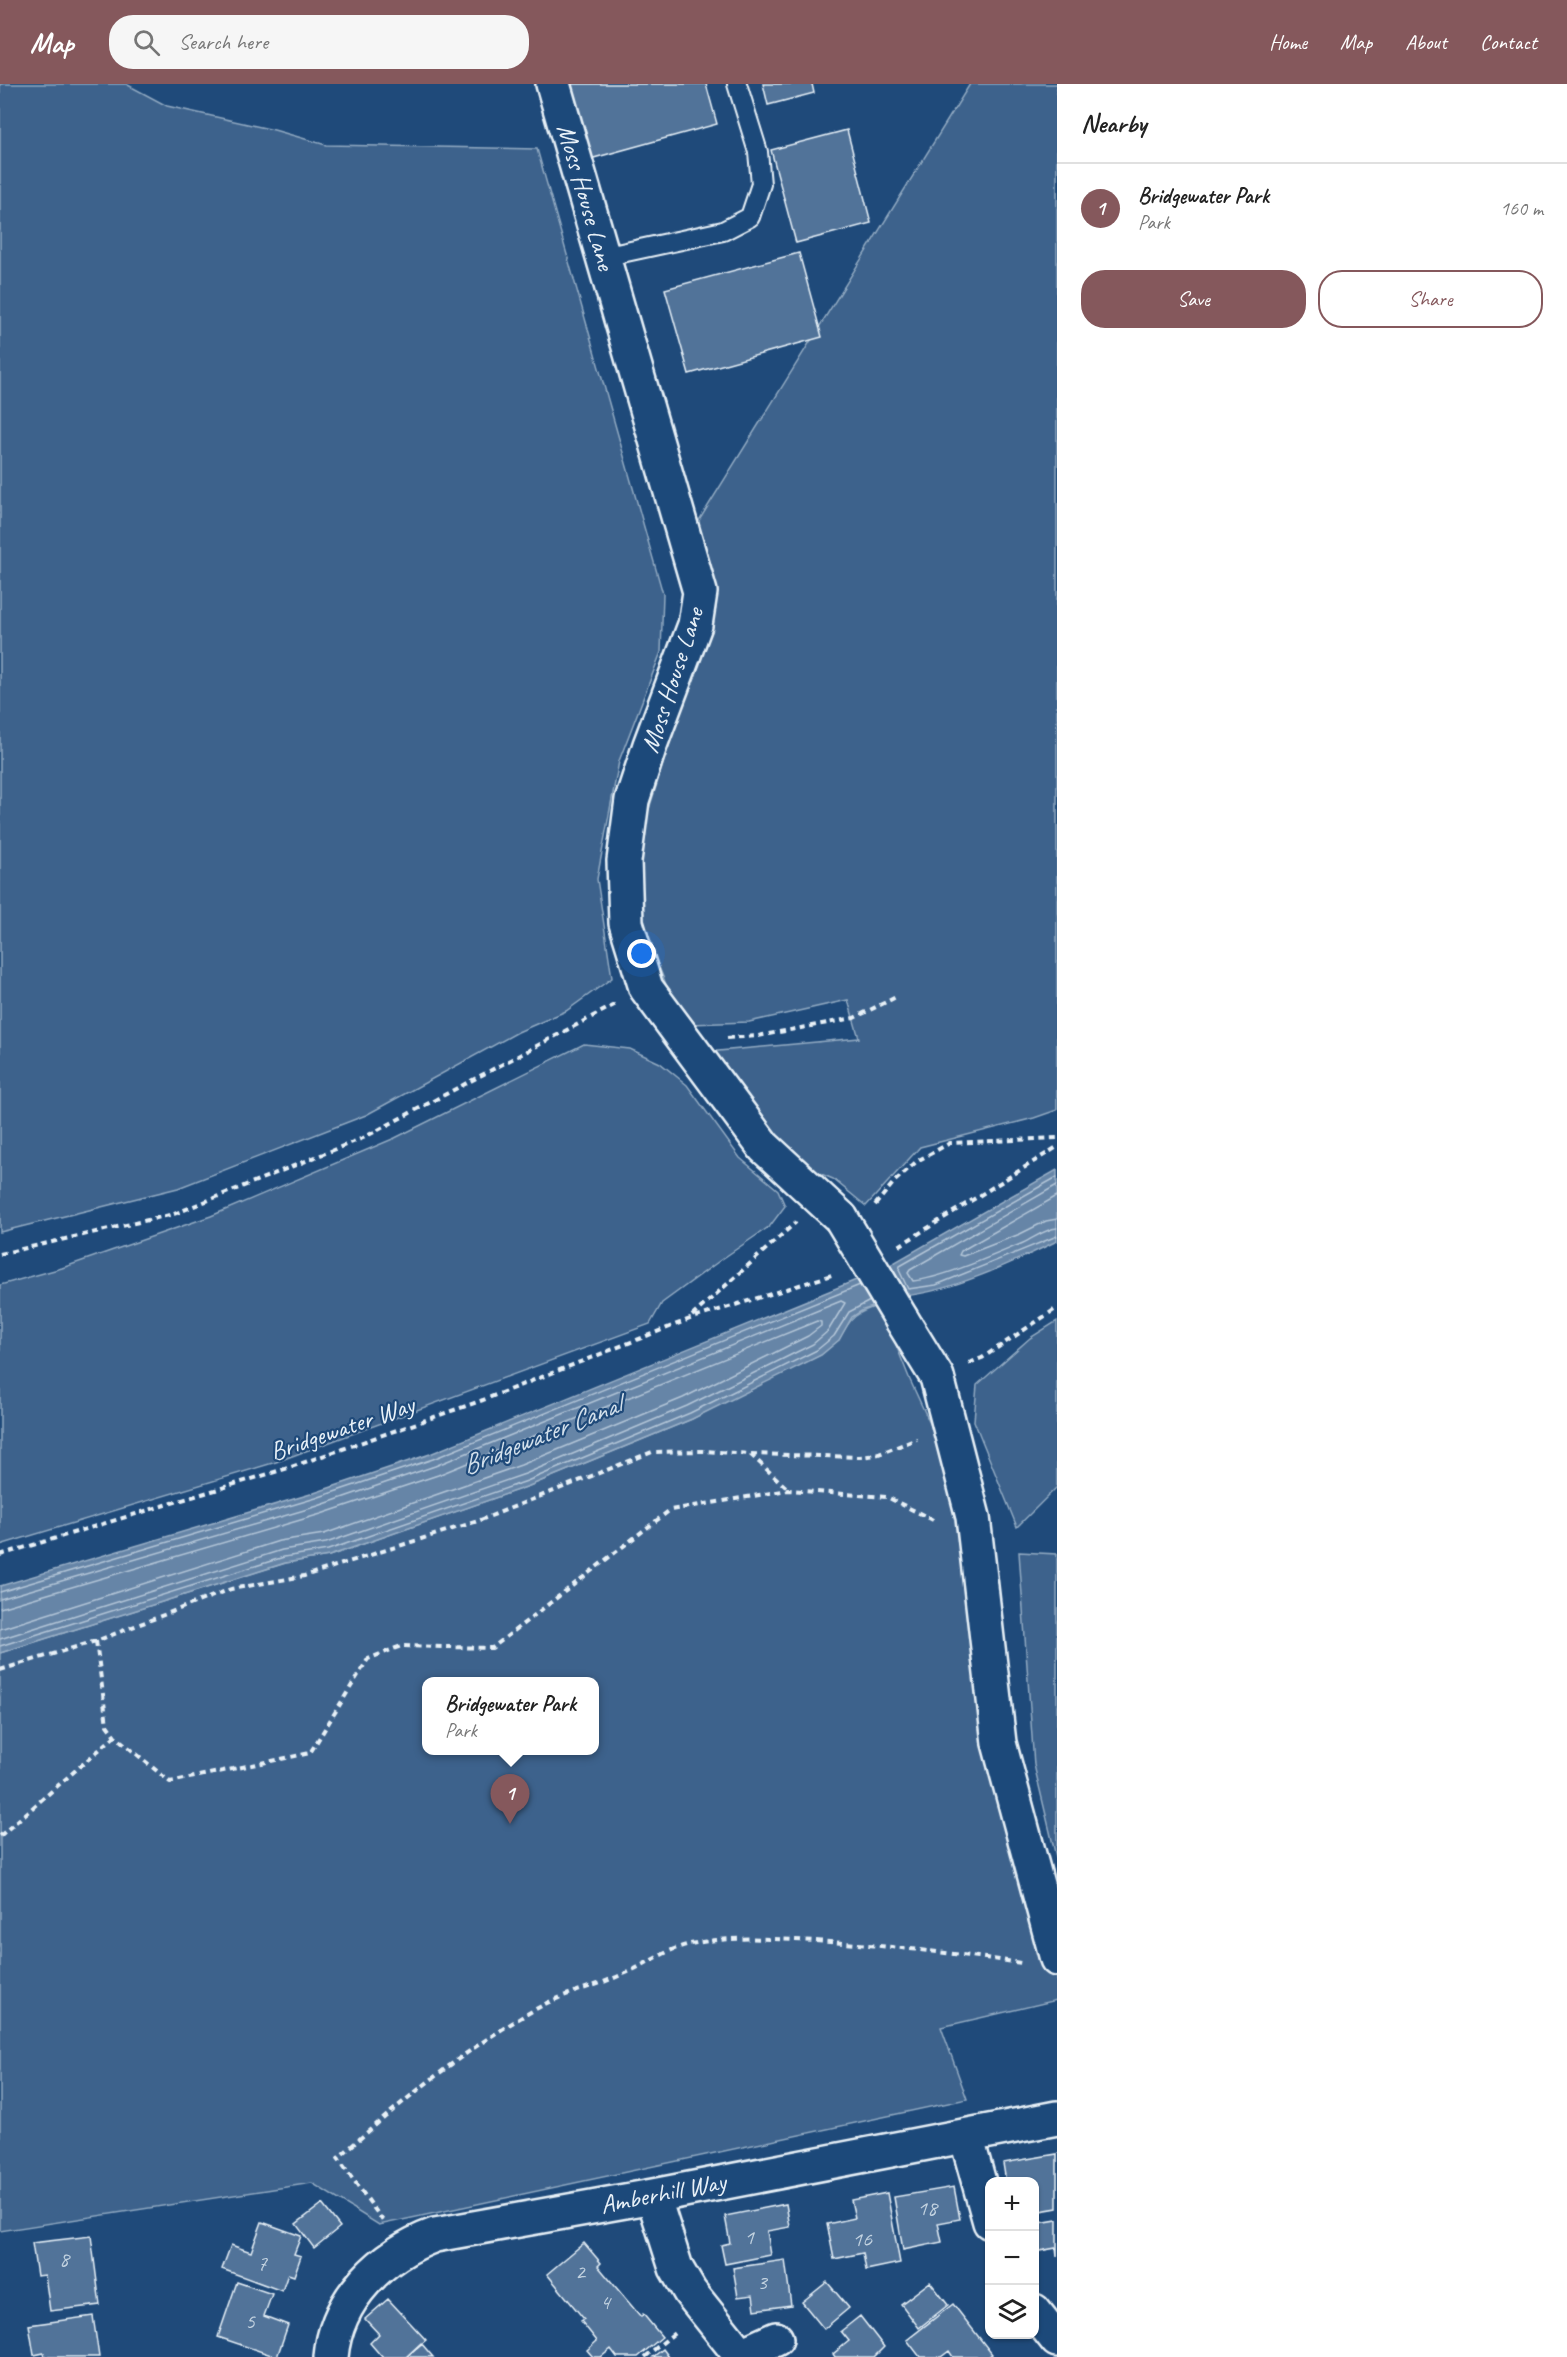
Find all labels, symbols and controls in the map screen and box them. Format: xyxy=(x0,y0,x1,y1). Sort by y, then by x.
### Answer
search box xyxy=(109,15,529,69)
text: Map xyxy=(30,25,73,60)
icon: search xyxy=(130,26,163,59)
text: Search here xyxy=(178,28,268,56)
text: Home xyxy=(1269,29,1307,55)
text: Map xyxy=(1340,29,1372,55)
text: About xyxy=(1405,29,1447,55)
text: Contact xyxy=(1480,29,1537,55)
text: Nearby xyxy=(1081,107,1146,140)
street label: Moss House Lane xyxy=(549,120,623,275)
text: Bridgewater Park xyxy=(1138,182,1269,210)
text: 1 xyxy=(1096,196,1105,221)
text: 160 m xyxy=(1500,196,1543,221)
text: Park xyxy=(1138,210,1170,235)
button: Save xyxy=(1081,270,1306,328)
button: Share xyxy=(1318,270,1543,328)
street label: Moss House Lane xyxy=(633,602,711,757)
your location xyxy=(627,939,656,968)
water label: Bridgewater Canal xyxy=(457,1385,633,1482)
street label: Bridgewater Way xyxy=(265,1387,421,1468)
popup xyxy=(422,1677,599,1755)
text: Bridgewater Park xyxy=(445,1690,576,1718)
text: Park xyxy=(445,1718,477,1743)
pin: 1 xyxy=(490,1774,530,1824)
street label: Amberhill Way xyxy=(598,2164,731,2221)
map controls xyxy=(985,2177,1039,2339)
button: + xyxy=(985,2177,1039,2231)
house number: 18 xyxy=(917,2194,939,2222)
house number: 1 xyxy=(744,2223,755,2251)
house number: 16 xyxy=(852,2225,873,2253)
button: − xyxy=(985,2231,1039,2285)
house number: 8 xyxy=(59,2245,71,2273)
house number: 7 xyxy=(257,2249,268,2277)
house number: 2 xyxy=(575,2258,587,2286)
house number: 3 xyxy=(757,2268,769,2296)
button: layers xyxy=(985,2285,1039,2339)
house number: 4 xyxy=(600,2288,612,2316)
house number: 5 xyxy=(245,2307,256,2335)

